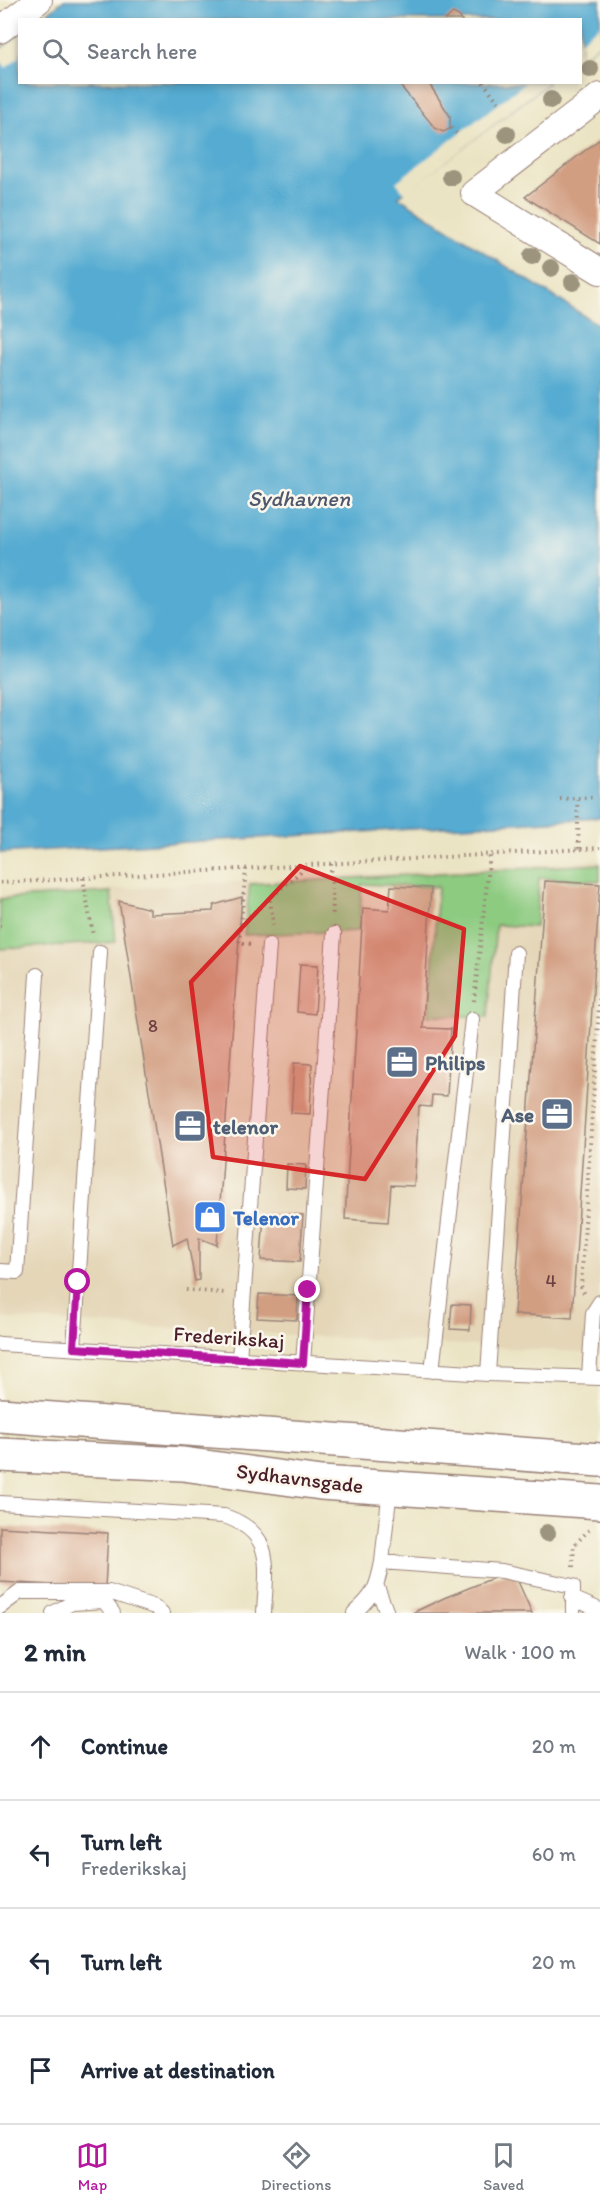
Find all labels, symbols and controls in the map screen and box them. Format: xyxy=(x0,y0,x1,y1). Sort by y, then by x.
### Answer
search box xyxy=(18,18,582,84)
icon: search xyxy=(39,35,72,68)
text: Search here xyxy=(87,38,197,65)
water label: Sydhavnen xyxy=(248,485,351,512)
house number: 8 xyxy=(148,1015,158,1037)
office icon: Philips xyxy=(384,1044,420,1080)
place label: Philips xyxy=(425,1050,485,1076)
office icon: Ase xyxy=(539,1096,575,1132)
place label: Ase xyxy=(500,1102,534,1127)
office icon: telenor xyxy=(172,1108,208,1144)
place label: telenor xyxy=(213,1114,278,1139)
shop icon: Telenor xyxy=(192,1199,228,1235)
place label: Telenor xyxy=(232,1205,299,1230)
route start xyxy=(64,1268,90,1294)
house number: 4 xyxy=(546,1270,557,1292)
route end xyxy=(294,1276,320,1302)
street label: Frederikskaj xyxy=(173,1321,285,1353)
street label: Sydhavnsgade xyxy=(235,1458,365,1498)
text: 2 min xyxy=(24,1636,86,1668)
text: Walk · 100 m xyxy=(464,1640,576,1664)
icon: ahead xyxy=(24,1730,57,1763)
text: Continue xyxy=(81,1733,168,1760)
text: 20 m xyxy=(532,1734,576,1758)
text: Turn left xyxy=(81,1829,162,1856)
icon: left xyxy=(24,1838,57,1871)
text: 60 m xyxy=(532,1842,576,1866)
text: Frederikskaj xyxy=(81,1856,187,1880)
icon: left xyxy=(24,1946,57,1979)
text: Turn left xyxy=(81,1949,162,1976)
text: 20 m xyxy=(532,1950,576,1974)
icon: arrive xyxy=(24,2054,57,2087)
text: Arrive at destination xyxy=(81,2057,275,2084)
tab: Map xyxy=(76,2139,109,2194)
tab: Directions xyxy=(261,2139,331,2194)
tab: Saved xyxy=(483,2139,524,2194)

